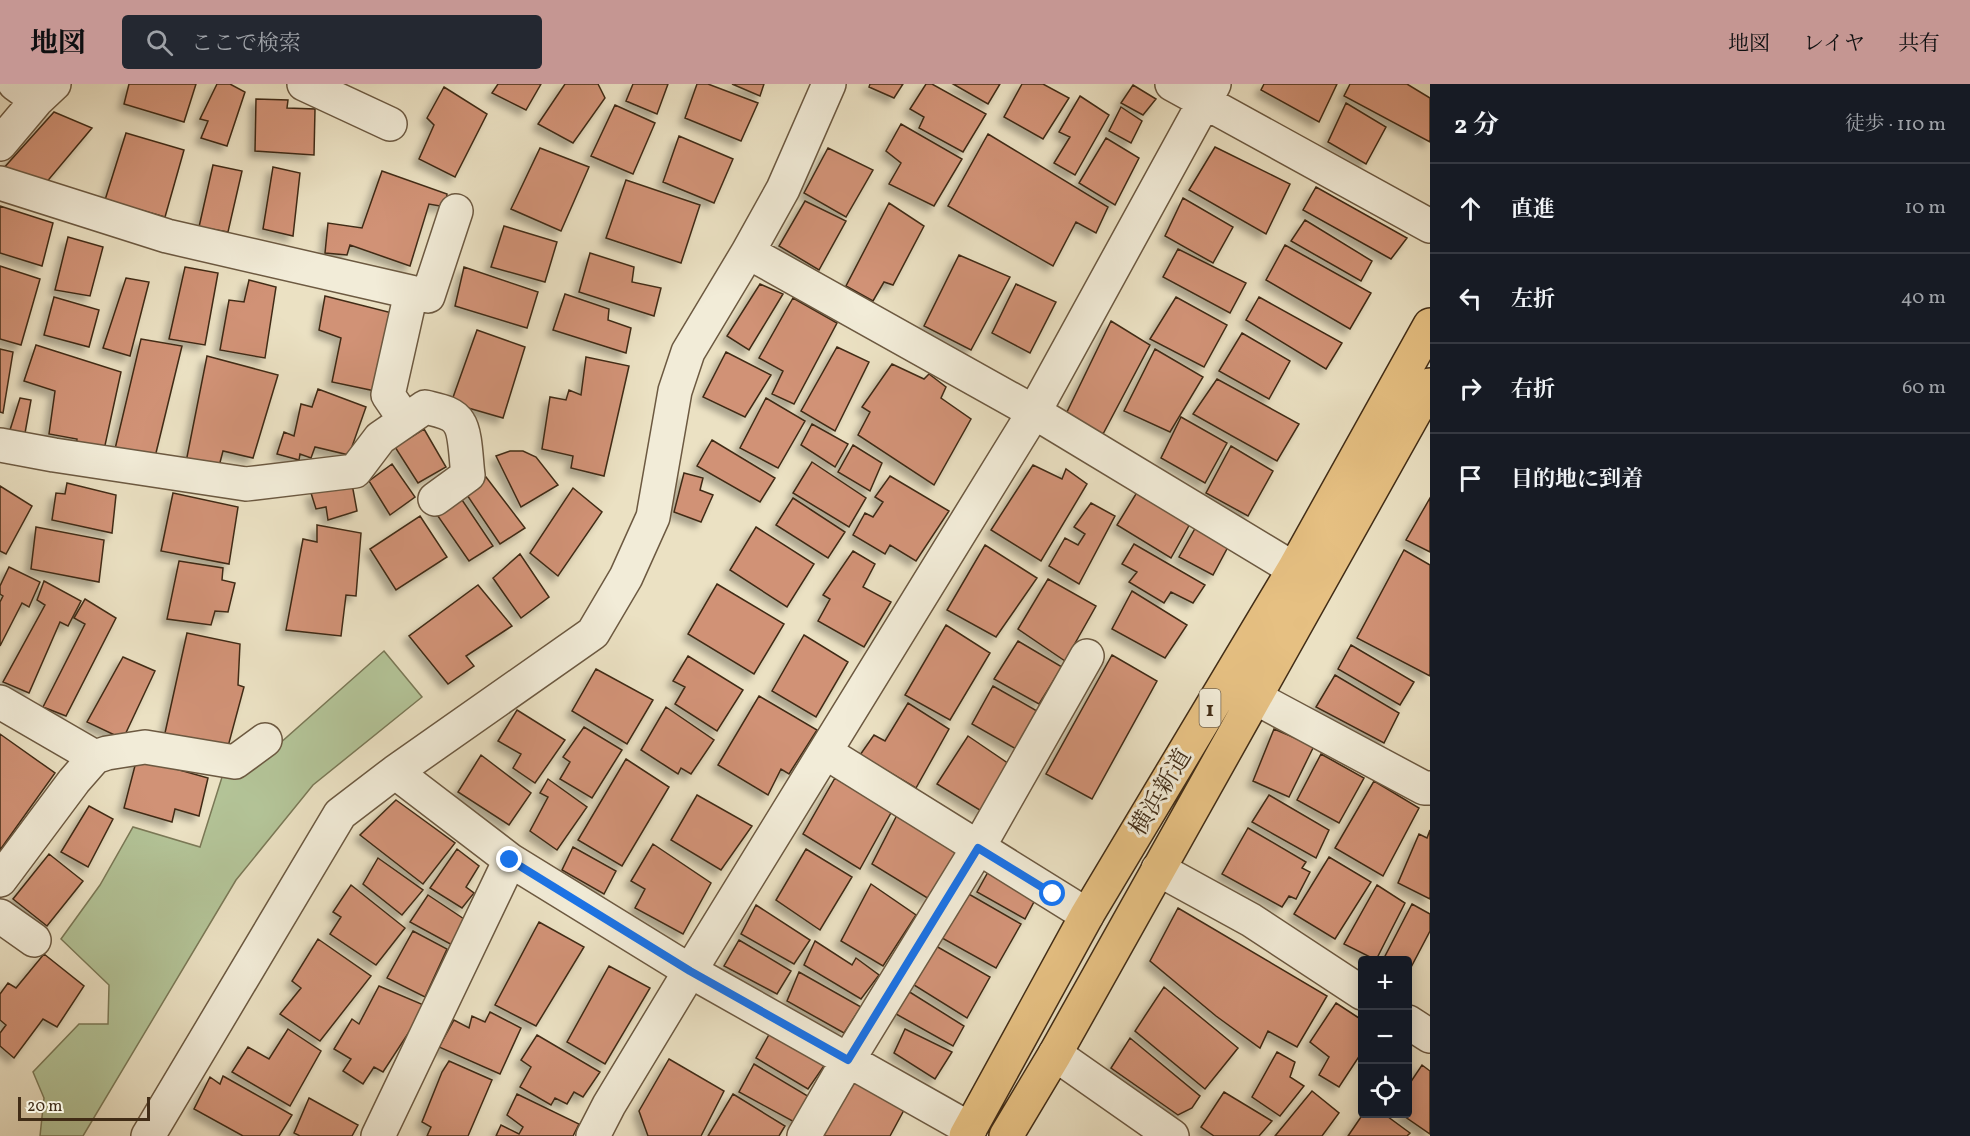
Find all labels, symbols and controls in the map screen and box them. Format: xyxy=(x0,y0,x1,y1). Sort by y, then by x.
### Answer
search box xyxy=(122,15,542,69)
text: 地図 xyxy=(30,25,86,64)
icon: search xyxy=(143,26,176,59)
text: ここで検索 xyxy=(191,29,301,60)
text: 地図 xyxy=(1728,30,1770,59)
text: レイヤ xyxy=(1803,30,1865,59)
text: 共有 xyxy=(1898,30,1940,59)
text: 2 分 xyxy=(1454,108,1499,144)
text: 徒歩 · 110 m xyxy=(1845,111,1946,139)
icon: ahead xyxy=(1454,192,1487,225)
text: 10 m xyxy=(1905,194,1946,222)
text: 直進 xyxy=(1511,195,1555,226)
icon: left xyxy=(1454,282,1487,315)
text: 40 m xyxy=(1901,284,1946,312)
text: 左折 xyxy=(1511,285,1555,316)
icon: right xyxy=(1454,372,1487,405)
text: 60 m xyxy=(1902,374,1946,402)
text: 右折 xyxy=(1511,375,1555,406)
icon: arrive xyxy=(1454,462,1487,495)
text: 目的地に到着 xyxy=(1511,465,1643,496)
road number: 1 xyxy=(1200,689,1220,727)
street label: 横浜新道 xyxy=(1122,743,1201,843)
route end xyxy=(496,846,522,872)
route start xyxy=(1039,880,1065,906)
map controls xyxy=(1358,956,1412,1118)
button: + xyxy=(1358,956,1412,1010)
button: − xyxy=(1358,1010,1412,1064)
button: locate xyxy=(1358,1064,1412,1118)
scale bar xyxy=(18,1094,150,1122)
text: 20 m xyxy=(27,1096,62,1118)

